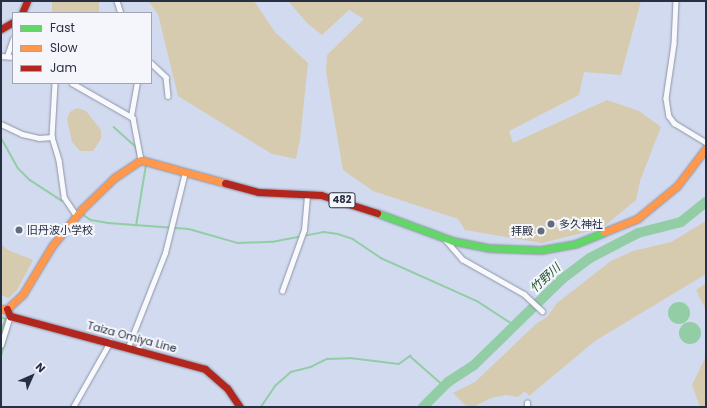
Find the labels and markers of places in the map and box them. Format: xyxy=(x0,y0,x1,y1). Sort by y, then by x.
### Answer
place label: 多久神社 xyxy=(559,217,603,231)
marker: 多久神社 xyxy=(546,219,556,229)
place label: 旧丹波小学校 xyxy=(27,223,93,237)
place label: 拝殿 xyxy=(511,224,533,238)
marker: 旧丹波小学校 xyxy=(14,225,24,235)
marker: 拝殿 xyxy=(536,226,546,236)

